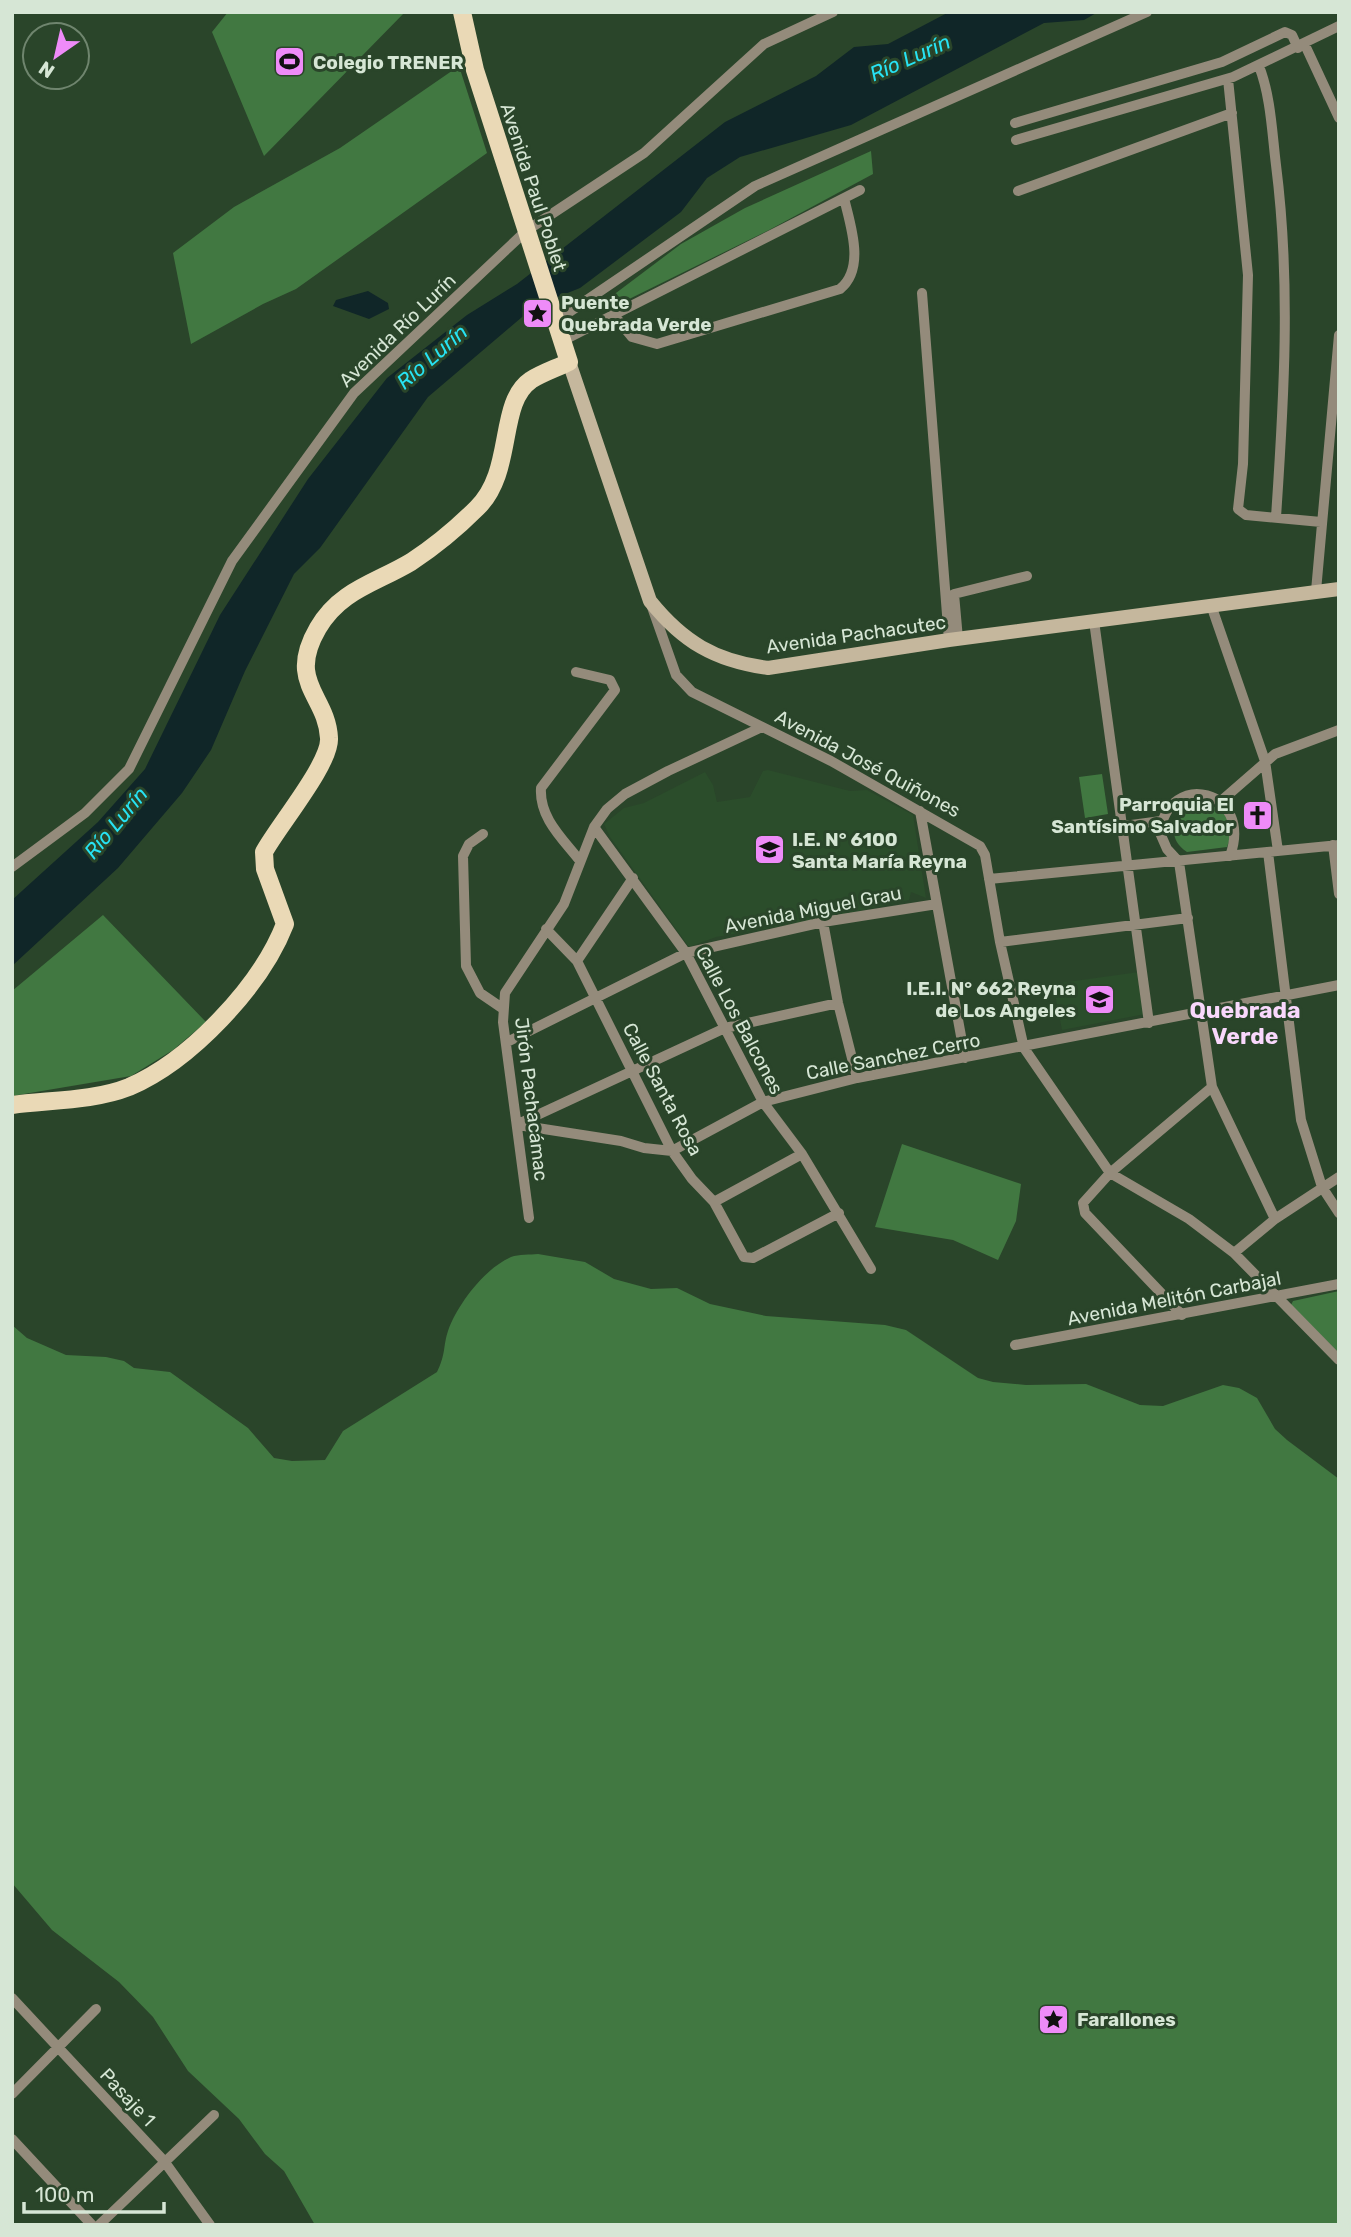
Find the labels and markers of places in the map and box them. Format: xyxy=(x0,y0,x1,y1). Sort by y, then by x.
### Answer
sports icon: Colegio TRENER xyxy=(273,45,307,79)
place label: Colegio TRENER xyxy=(313,51,464,74)
place label: Puente Quebrada Verde xyxy=(561,291,712,336)
place icon: Puente Quebrada Verde xyxy=(521,296,555,330)
place label: Parroquia El Santísimo Salvador xyxy=(1051,793,1234,838)
church icon: Parroquia El Santísimo Salvador xyxy=(1240,798,1274,832)
place label: I.E. N° 6100 Santa María Reyna xyxy=(792,828,967,873)
school or university icon: I.E. N° 6100 Santa María Reyna xyxy=(752,833,786,867)
place label: I.E.I. N° 662 Reyna de Los Angeles xyxy=(906,977,1076,1022)
school or university icon: I.E.I. N° 662 Reyna de Los Angeles xyxy=(1082,982,1116,1016)
place icon: Farallones xyxy=(1037,2002,1071,2036)
place label: Farallones xyxy=(1077,2008,1176,2031)

